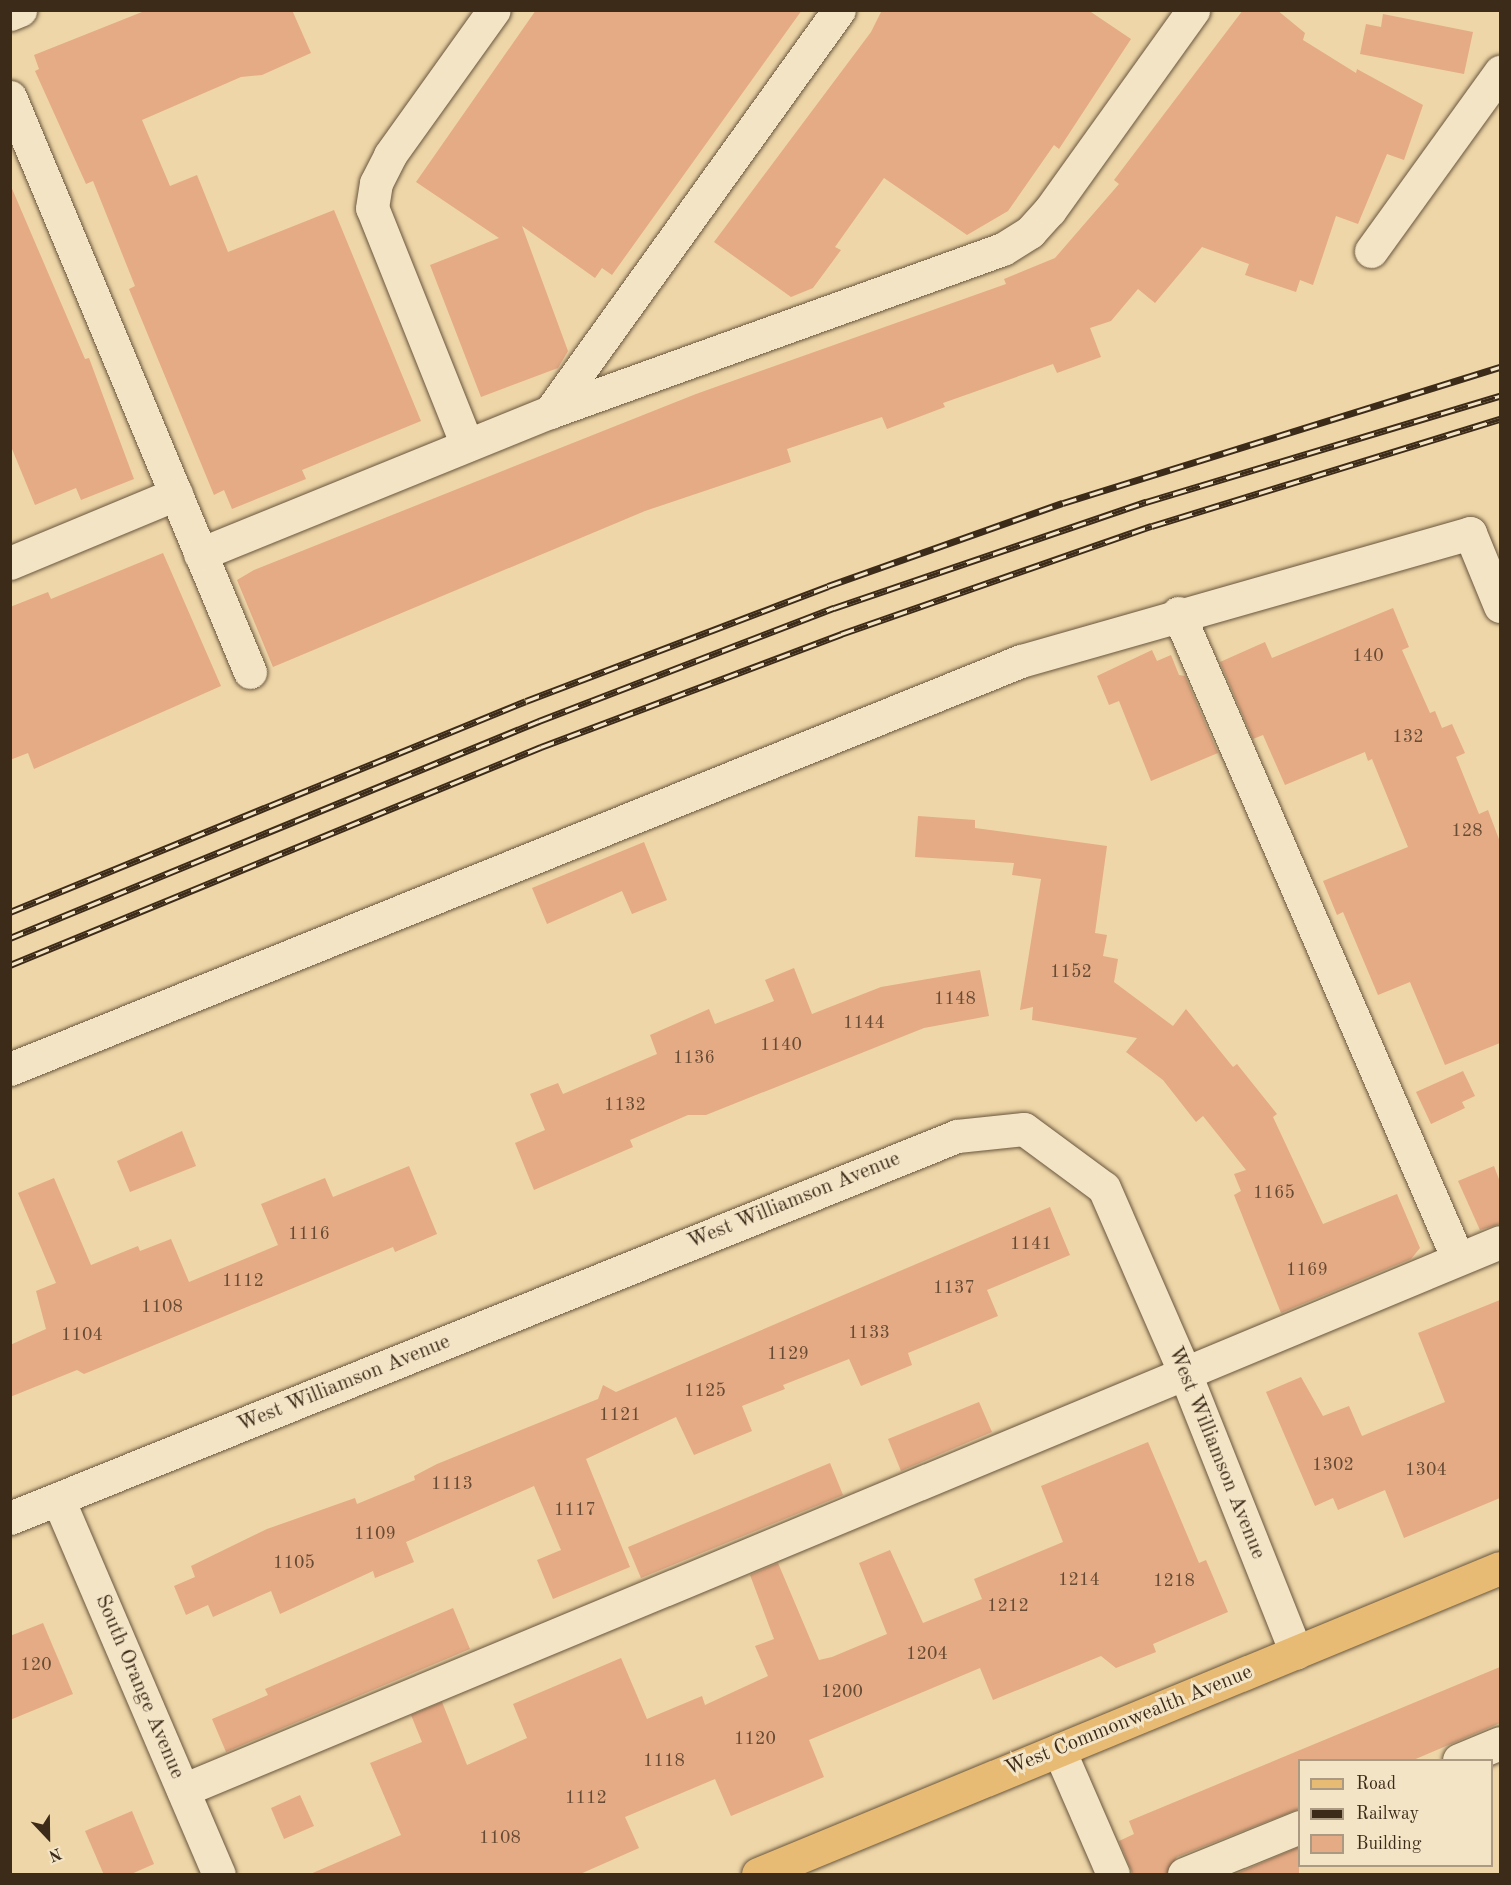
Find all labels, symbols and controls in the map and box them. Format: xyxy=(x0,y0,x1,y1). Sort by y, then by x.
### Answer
house number: 140 xyxy=(1352,645,1384,667)
house number: 132 xyxy=(1392,726,1424,748)
house number: 128 xyxy=(1451,820,1483,842)
house number: 1152 xyxy=(1050,961,1092,983)
house number: 1148 xyxy=(934,988,976,1010)
house number: 1144 xyxy=(843,1012,885,1034)
house number: 1140 xyxy=(760,1034,802,1056)
house number: 1136 xyxy=(673,1047,715,1069)
house number: 1132 xyxy=(604,1094,646,1116)
street label: West Williamson Avenue xyxy=(684,1147,904,1255)
house number: 1165 xyxy=(1253,1182,1295,1204)
house number: 1116 xyxy=(288,1223,330,1245)
house number: 1141 xyxy=(1010,1233,1052,1255)
house number: 1169 xyxy=(1286,1259,1328,1281)
house number: 1112 xyxy=(222,1270,264,1292)
house number: 1137 xyxy=(933,1277,975,1299)
house number: 1108 xyxy=(141,1296,183,1318)
house number: 1133 xyxy=(848,1322,890,1344)
house number: 1104 xyxy=(61,1324,103,1346)
street label: West Williamson Avenue xyxy=(234,1330,454,1438)
house number: 1129 xyxy=(767,1343,809,1365)
street label: West Williamson Avenue xyxy=(1162,1343,1270,1563)
house number: 1125 xyxy=(684,1380,726,1402)
house number: 1121 xyxy=(599,1404,641,1426)
house number: 1302 xyxy=(1312,1454,1354,1476)
house number: 1304 xyxy=(1405,1459,1447,1481)
house number: 1113 xyxy=(431,1473,473,1495)
house number: 1117 xyxy=(554,1499,596,1521)
house number: 1109 xyxy=(354,1523,396,1545)
house number: 1105 xyxy=(273,1552,315,1574)
house number: 1214 xyxy=(1058,1569,1100,1591)
house number: 1218 xyxy=(1153,1570,1195,1592)
street label: South Orange Avenue xyxy=(89,1591,189,1783)
house number: 1212 xyxy=(987,1595,1029,1617)
house number: 1204 xyxy=(906,1643,948,1665)
house number: 120 xyxy=(20,1654,52,1676)
street label: West Commonwealth Avenue xyxy=(1002,1660,1256,1782)
house number: 1200 xyxy=(821,1681,863,1703)
house number: 1120 xyxy=(734,1728,776,1750)
house number: 1118 xyxy=(643,1750,685,1772)
legend xyxy=(1298,1759,1493,1867)
text: Road xyxy=(1356,1775,1396,1793)
house number: 1112 xyxy=(565,1787,607,1809)
text: Railway xyxy=(1356,1805,1419,1823)
north arrow xyxy=(18,1807,78,1867)
house number: 1108 xyxy=(479,1827,521,1849)
text: Building xyxy=(1356,1835,1421,1853)
text: N xyxy=(46,1844,63,1863)

